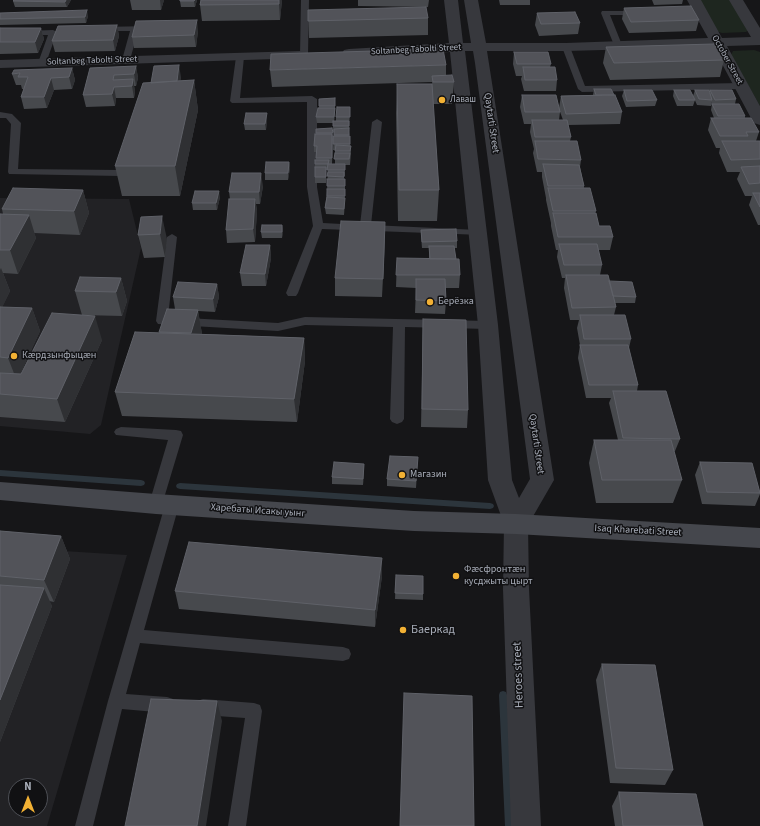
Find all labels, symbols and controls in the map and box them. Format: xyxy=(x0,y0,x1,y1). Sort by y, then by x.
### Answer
street label: October Street xyxy=(709,33,745,87)
street label: Soltanbeg Tabolti Street xyxy=(371,42,461,58)
street label: Soltanbeg Tabolti Street xyxy=(47,54,137,68)
street label: Qaytarti Street xyxy=(481,92,501,154)
marker: Лаваш xyxy=(437,95,447,105)
place label: Лаваш xyxy=(450,95,476,105)
place label: Берёзка xyxy=(438,296,474,308)
marker: Берёзка xyxy=(425,297,435,307)
place label: Кæрдзынфыцæн xyxy=(22,350,96,362)
marker: Кæрдзынфыцæн xyxy=(9,351,19,361)
street label: Qaytarti Street xyxy=(526,413,546,475)
place label: Магазин xyxy=(410,469,447,481)
marker: Магазин xyxy=(397,470,407,480)
street label: Харебаты Исакы уынг xyxy=(210,502,306,520)
street label: Isaq Kharebati Street xyxy=(594,523,682,539)
place label: Фæсфронтæн кусджыты цырт xyxy=(464,564,533,588)
marker: Фæсфронтæн кусджыты цырт xyxy=(451,571,461,581)
place label: Баеркад xyxy=(411,623,455,637)
marker: Баеркад xyxy=(398,625,408,635)
street label: Heroes street xyxy=(511,642,527,708)
north arrow xyxy=(8,778,48,818)
text: N xyxy=(24,779,32,794)

